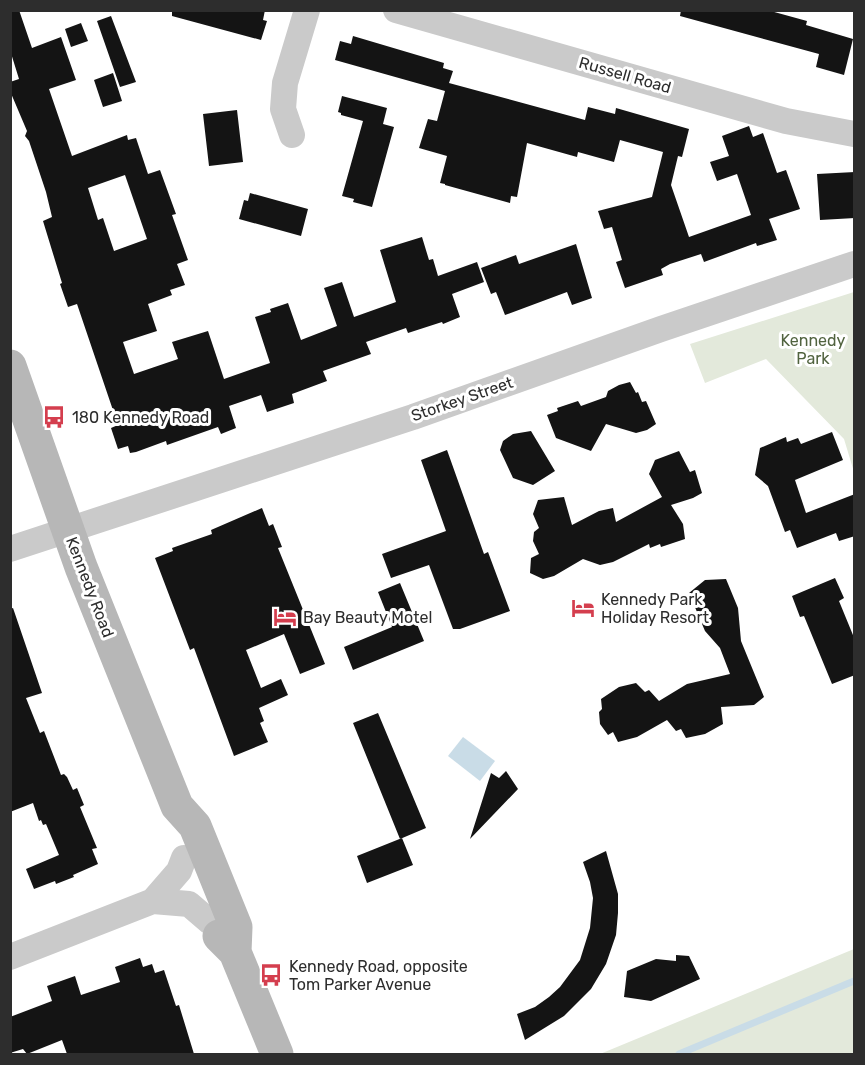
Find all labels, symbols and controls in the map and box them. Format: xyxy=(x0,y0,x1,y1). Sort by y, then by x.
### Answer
street label: Russell Road xyxy=(577,53,673,97)
park label: Kennedy Park xyxy=(781,331,846,368)
street label: Storkey Street xyxy=(409,373,515,425)
bus stop icon: 180 Kennedy Road xyxy=(41,404,67,430)
place label: 180 Kennedy Road xyxy=(72,408,209,427)
street label: Kennedy Road xyxy=(62,534,118,640)
place label: Kennedy Park Holiday Resort xyxy=(601,590,709,627)
hotel icon: Kennedy Park Holiday Resort xyxy=(570,595,596,621)
hotel icon: Bay Beauty Motel xyxy=(272,604,298,630)
place label: Bay Beauty Motel xyxy=(303,608,432,627)
place label: Kennedy Road, opposite Tom Parker Avenue xyxy=(289,957,468,994)
bus stop icon: Kennedy Road, opposite Tom Parker Avenue xyxy=(258,962,284,988)

